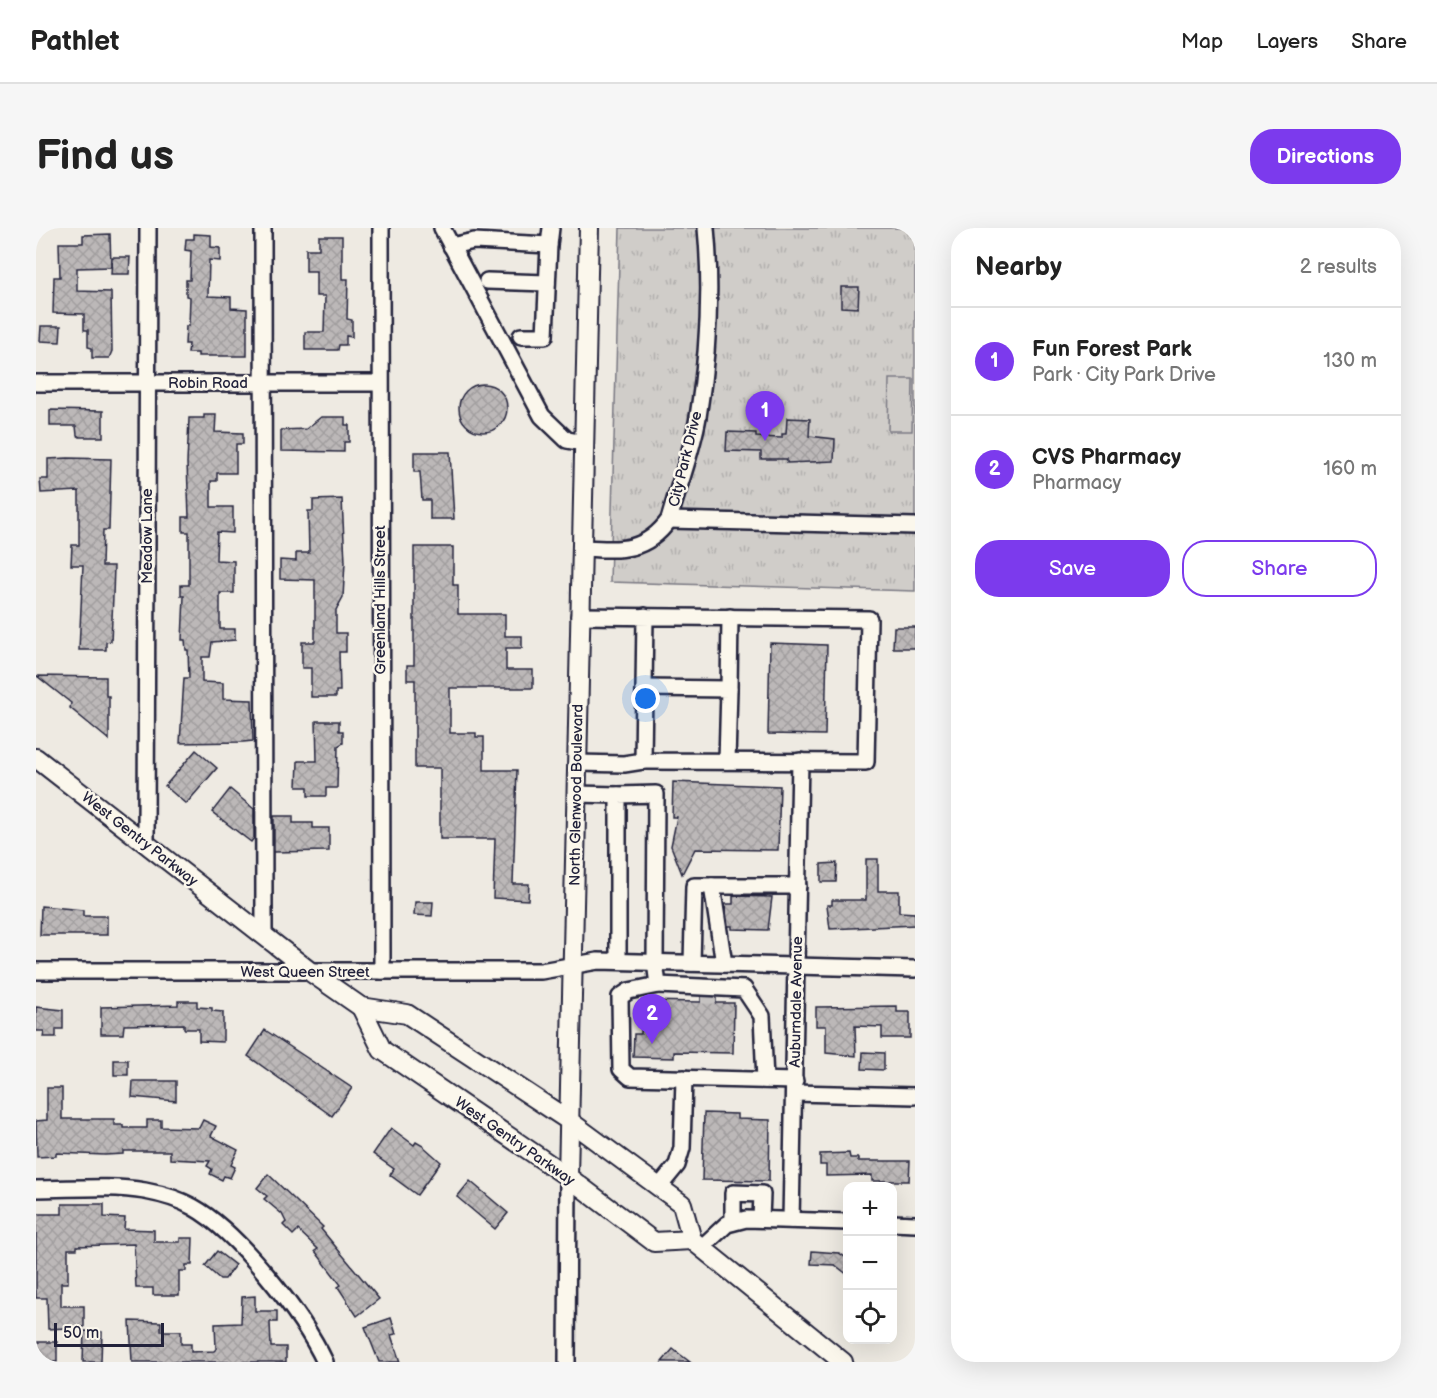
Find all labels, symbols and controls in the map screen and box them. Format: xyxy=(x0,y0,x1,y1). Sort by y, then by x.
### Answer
text: Pathlet xyxy=(30,25,119,58)
text: Map xyxy=(1181,29,1223,54)
text: Layers xyxy=(1256,29,1318,54)
text: Share xyxy=(1351,29,1407,54)
button: Directions xyxy=(1250,129,1401,184)
text: Find us xyxy=(36,131,174,182)
text: Nearby xyxy=(975,252,1062,283)
text: 2 results xyxy=(1300,255,1377,279)
text: Fun Forest Park xyxy=(1032,336,1192,363)
text: 1 xyxy=(990,349,999,373)
text: 130 m xyxy=(1323,349,1377,373)
text: Park · City Park Drive xyxy=(1032,363,1216,387)
street label: Robin Road xyxy=(168,374,248,393)
pin: 1 xyxy=(746,392,784,441)
street label: City Park Drive xyxy=(664,409,707,509)
text: CVS Pharmacy xyxy=(1032,444,1181,471)
text: 2 xyxy=(989,457,1000,481)
text: 160 m xyxy=(1323,457,1377,481)
text: Pharmacy xyxy=(1032,471,1122,495)
street label: Meadow Lane xyxy=(138,488,157,584)
street label: Greenland Hills Street xyxy=(371,525,390,674)
button: Save xyxy=(975,540,1170,597)
button: Share xyxy=(1182,540,1377,597)
your location xyxy=(631,684,660,713)
street label: North Glenwood Boulevard xyxy=(565,704,588,886)
street label: West Gentry Parkway xyxy=(78,788,202,891)
street label: Auburndale Avenue xyxy=(786,936,807,1068)
street label: West Queen Street xyxy=(240,963,370,982)
pin: 2 xyxy=(632,994,672,1044)
street label: West Gentry Parkway xyxy=(451,1093,579,1190)
map controls xyxy=(843,1182,897,1344)
button: + xyxy=(843,1182,897,1236)
button: − xyxy=(843,1236,897,1290)
button: locate xyxy=(843,1290,897,1344)
scale bar xyxy=(54,1320,164,1348)
text: 50 m xyxy=(63,1324,99,1343)

